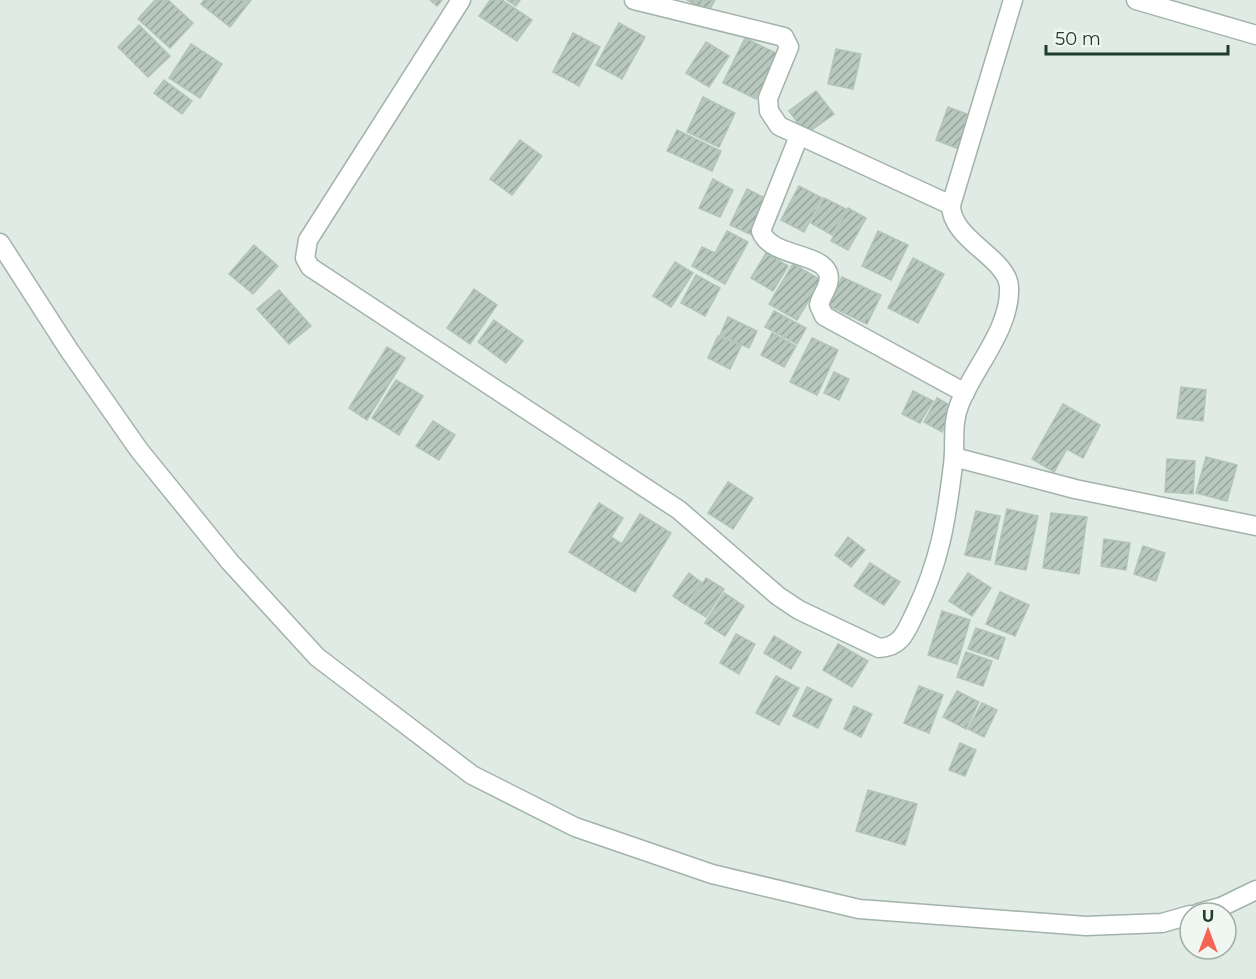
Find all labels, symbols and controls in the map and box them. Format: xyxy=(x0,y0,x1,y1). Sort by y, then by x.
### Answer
scale bar xyxy=(1046,18,1228,56)
text: 50 m xyxy=(1055,28,1101,50)
north arrow xyxy=(1178,901,1238,961)
text: U xyxy=(1202,907,1214,926)

